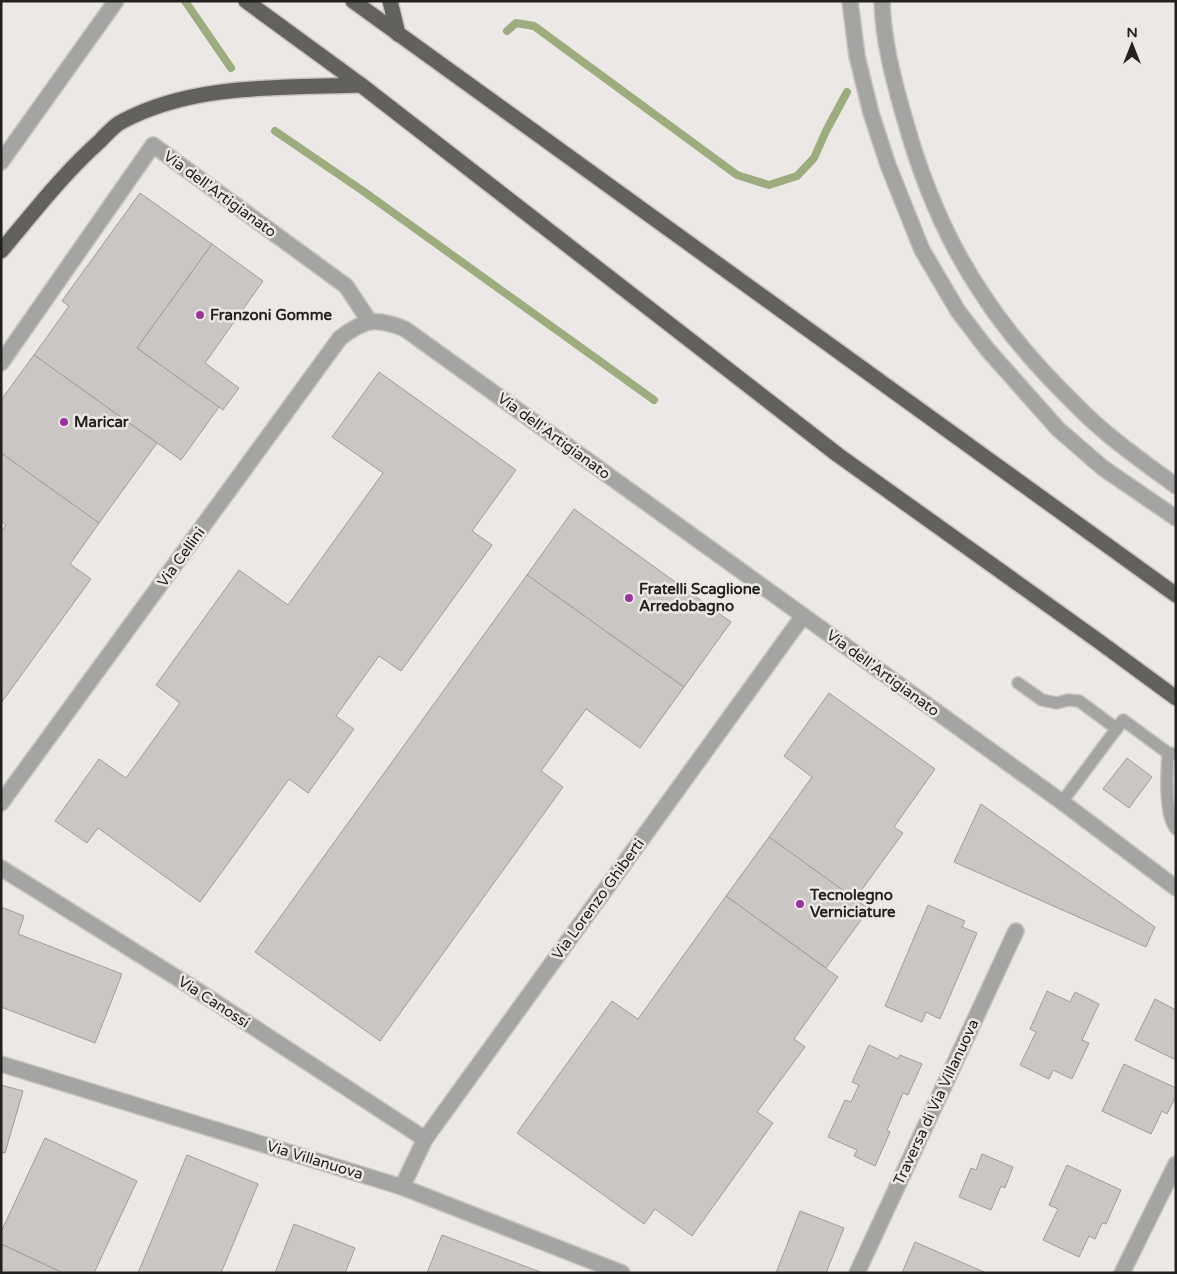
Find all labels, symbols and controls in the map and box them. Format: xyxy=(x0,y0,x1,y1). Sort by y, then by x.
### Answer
north arrow xyxy=(1107,20,1157,70)
text: N xyxy=(1126,24,1138,41)
street label: Via dell'Artigianato xyxy=(160,147,280,241)
place label: Franzoni Gomme xyxy=(210,306,332,324)
marker: Franzoni Gomme xyxy=(194,309,206,321)
street label: Via dell'Artigianato xyxy=(494,389,614,483)
place label: Maricar xyxy=(74,413,129,431)
marker: Maricar xyxy=(58,416,70,428)
street label: Via Cellini xyxy=(153,524,209,590)
place label: Fratelli Scaglione Arredobagno xyxy=(639,580,761,616)
marker: Fratelli Scaglione Arredobagno xyxy=(623,592,635,604)
street label: Via dell'Artigianato xyxy=(823,626,943,720)
street label: Via Lorenzo Ghiberti xyxy=(548,835,648,963)
place label: Tecnolegno Verniciature xyxy=(809,886,896,921)
marker: Tecnolegno Verniciature xyxy=(794,898,806,910)
street label: Via Canossi xyxy=(175,972,253,1032)
street label: Traversa di Via Villanuova xyxy=(890,1016,982,1188)
street label: Via Villanuova xyxy=(265,1137,365,1183)

